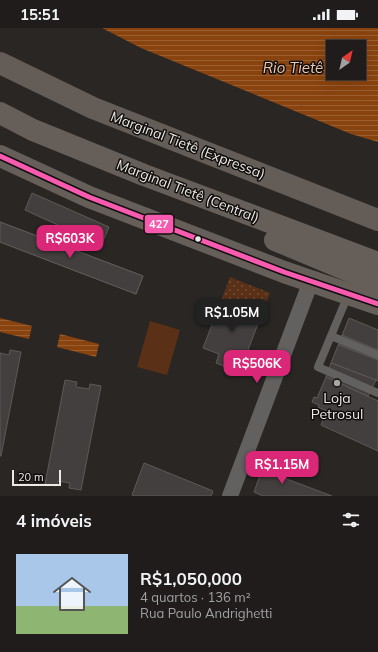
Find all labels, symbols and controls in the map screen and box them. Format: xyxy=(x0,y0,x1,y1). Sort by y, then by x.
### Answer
text: 15:51 xyxy=(20,5,60,24)
north arrow xyxy=(326,40,366,80)
map controls xyxy=(326,40,366,80)
water label: Rio Tietê xyxy=(263,58,323,77)
street label: Marginal Tietê (Expressa) xyxy=(108,107,268,183)
street label: Marginal Tietê (Central) xyxy=(114,155,262,227)
line badge: 427 xyxy=(144,214,174,234)
text: 427 xyxy=(149,217,169,231)
pin: R$603K xyxy=(37,225,103,259)
text: R$603K xyxy=(46,230,94,246)
unlabelled marker xyxy=(193,234,203,244)
pin: R$1.05M xyxy=(195,299,269,333)
text: R$1.05M xyxy=(205,304,259,320)
pin: R$506K xyxy=(224,350,290,384)
text: R$506K xyxy=(233,355,281,371)
marker: Loja Petrosul xyxy=(332,378,342,388)
place label: Loja Petrosul xyxy=(311,389,363,423)
pin: R$1.15M xyxy=(245,451,319,485)
text: R$1.15M xyxy=(255,456,309,472)
scale bar xyxy=(12,468,61,487)
text: 20 m xyxy=(18,470,44,484)
icon: filters xyxy=(340,509,362,531)
text: 4 imóveis xyxy=(16,510,92,531)
text: R$1,050,000 xyxy=(140,568,242,589)
icon: home xyxy=(48,570,96,618)
text: 4 quartos · 136 m² xyxy=(140,589,251,605)
text: Rua Paulo Andrighetti xyxy=(140,605,272,621)

